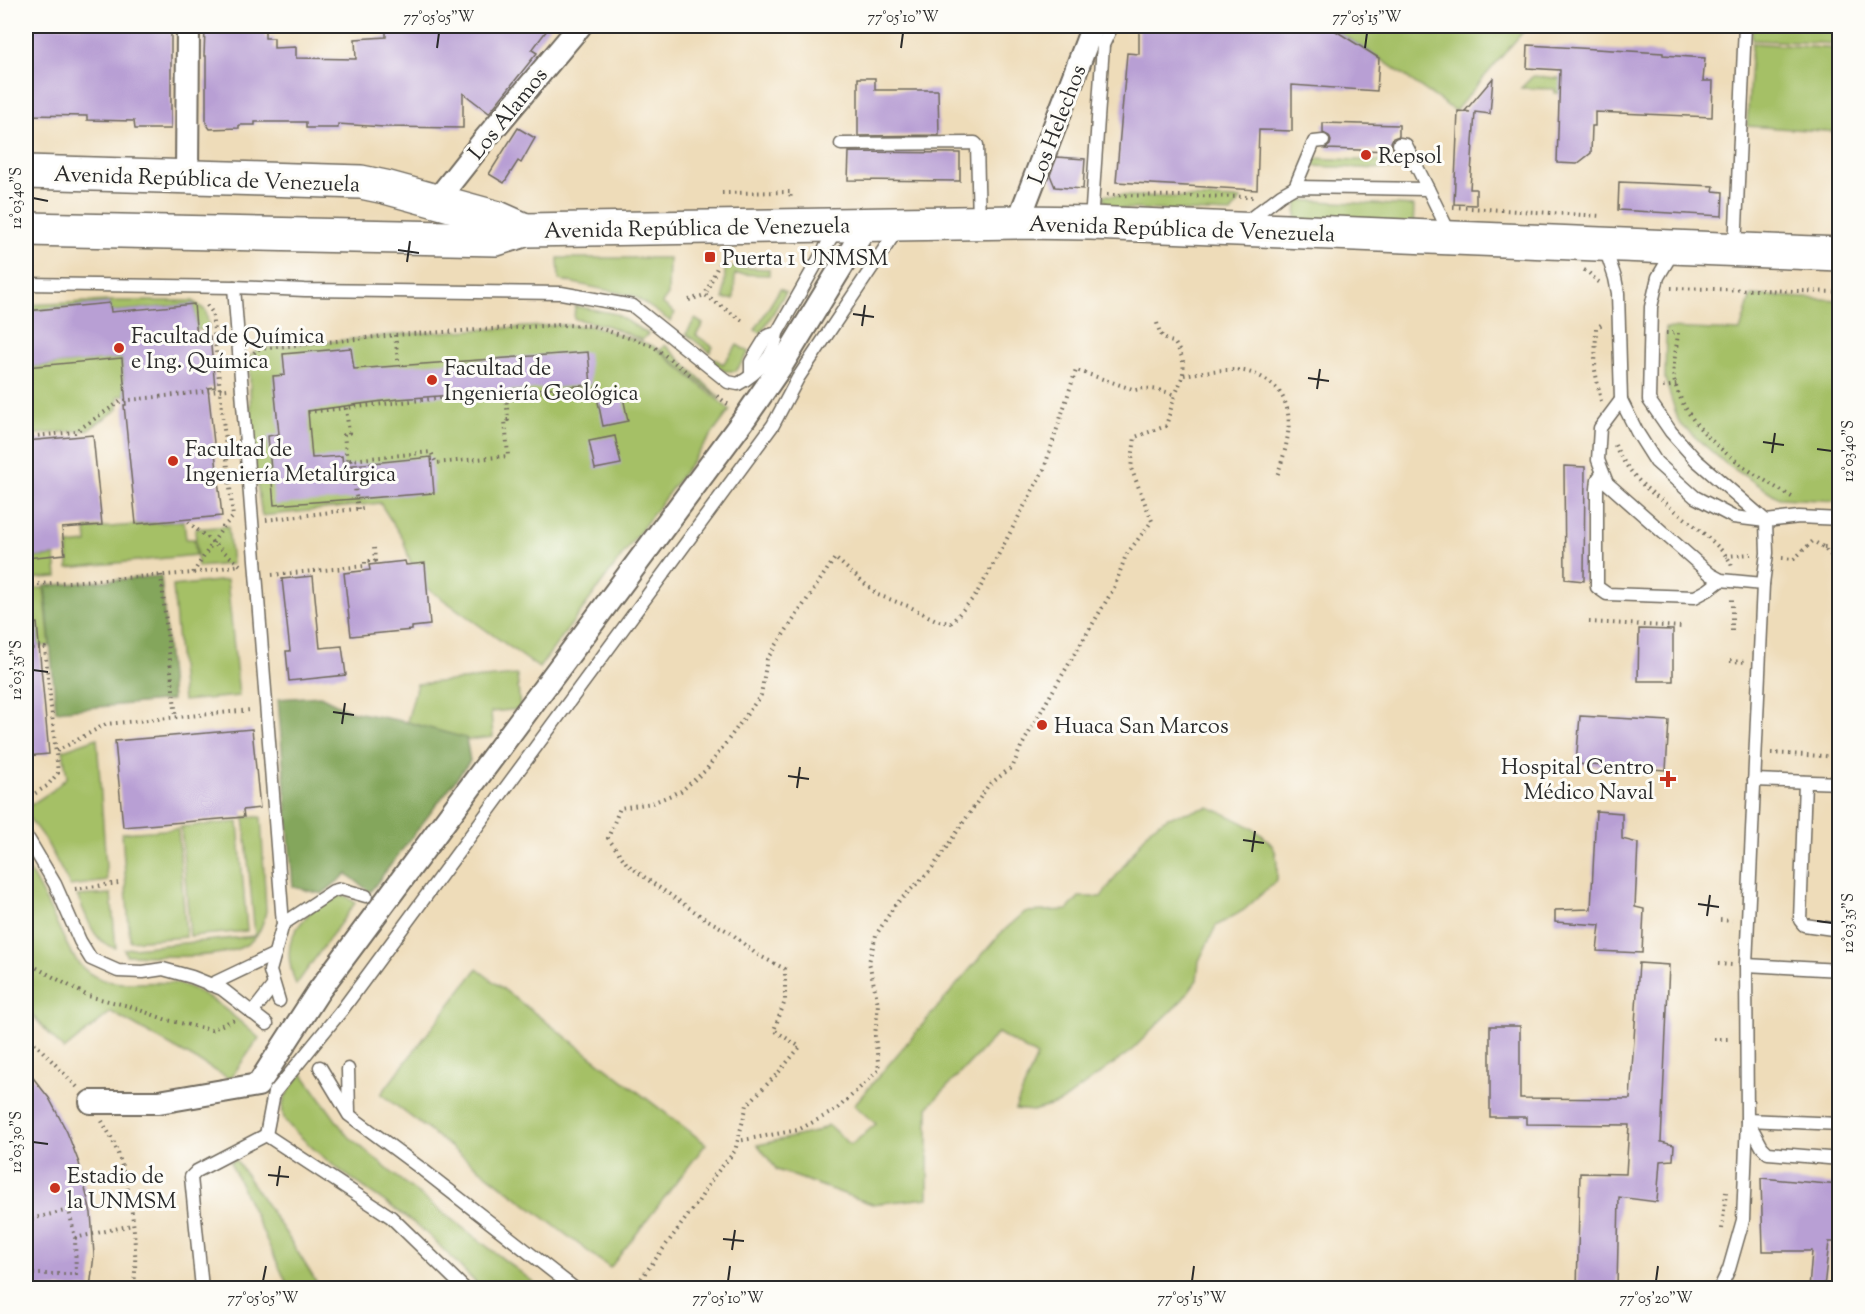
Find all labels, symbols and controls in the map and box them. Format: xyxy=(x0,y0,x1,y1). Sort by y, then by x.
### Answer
text: 77°05'05"W xyxy=(404,8,475,29)
text: 77°05'10"W xyxy=(867,8,939,29)
text: 77°05'15"W xyxy=(1333,8,1402,29)
street label: Los Helechos xyxy=(1021,61,1096,189)
street label: Los Alamos xyxy=(462,62,557,168)
place label: Repsol xyxy=(1378,142,1442,174)
marker: Repsol xyxy=(1359,148,1373,162)
street label: Avenida República de Venezuela xyxy=(53,160,361,202)
text: 12°03'40"S xyxy=(7,167,28,229)
street label: Avenida República de Venezuela xyxy=(1028,210,1336,252)
street label: Avenida República de Venezuela xyxy=(544,211,851,249)
place label: Puerta 1 UNMSM xyxy=(722,244,888,276)
marker: Puerta 1 UNMSM xyxy=(703,250,717,264)
place label: Facultad de Química e Ing. Química xyxy=(131,322,325,379)
marker: Facultad de Química e Ing. Química xyxy=(112,341,126,355)
place label: Facultad de Ingeniería Geológica xyxy=(444,354,639,411)
marker: Facultad de Ingeniería Geológica xyxy=(425,373,439,387)
text: 12°03'40"S xyxy=(1839,420,1860,482)
place label: Facultad de Ingeniería Metalúrgica xyxy=(185,435,396,492)
marker: Facultad de Ingeniería Metalúrgica xyxy=(166,454,180,468)
text: 12°03'35"S xyxy=(7,640,28,700)
place label: Huaca San Marcos xyxy=(1054,712,1229,744)
marker: Huaca San Marcos xyxy=(1035,718,1049,732)
place label: Hospital Centro Médico Naval xyxy=(1501,753,1654,810)
marker: Hospital Centro Médico Naval xyxy=(1659,770,1677,788)
text: 12°03'35"S xyxy=(1839,893,1860,953)
text: 12°03'30"S xyxy=(7,1111,28,1173)
place label: Estadio de la UNMSM xyxy=(67,1162,176,1219)
marker: Estadio de la UNMSM xyxy=(48,1181,62,1195)
text: 77°05'05"W xyxy=(228,1289,299,1310)
text: 77°05'10"W xyxy=(692,1289,764,1310)
text: 77°05'15"W xyxy=(1158,1289,1227,1310)
text: 77°05'20"W xyxy=(1619,1289,1693,1310)

